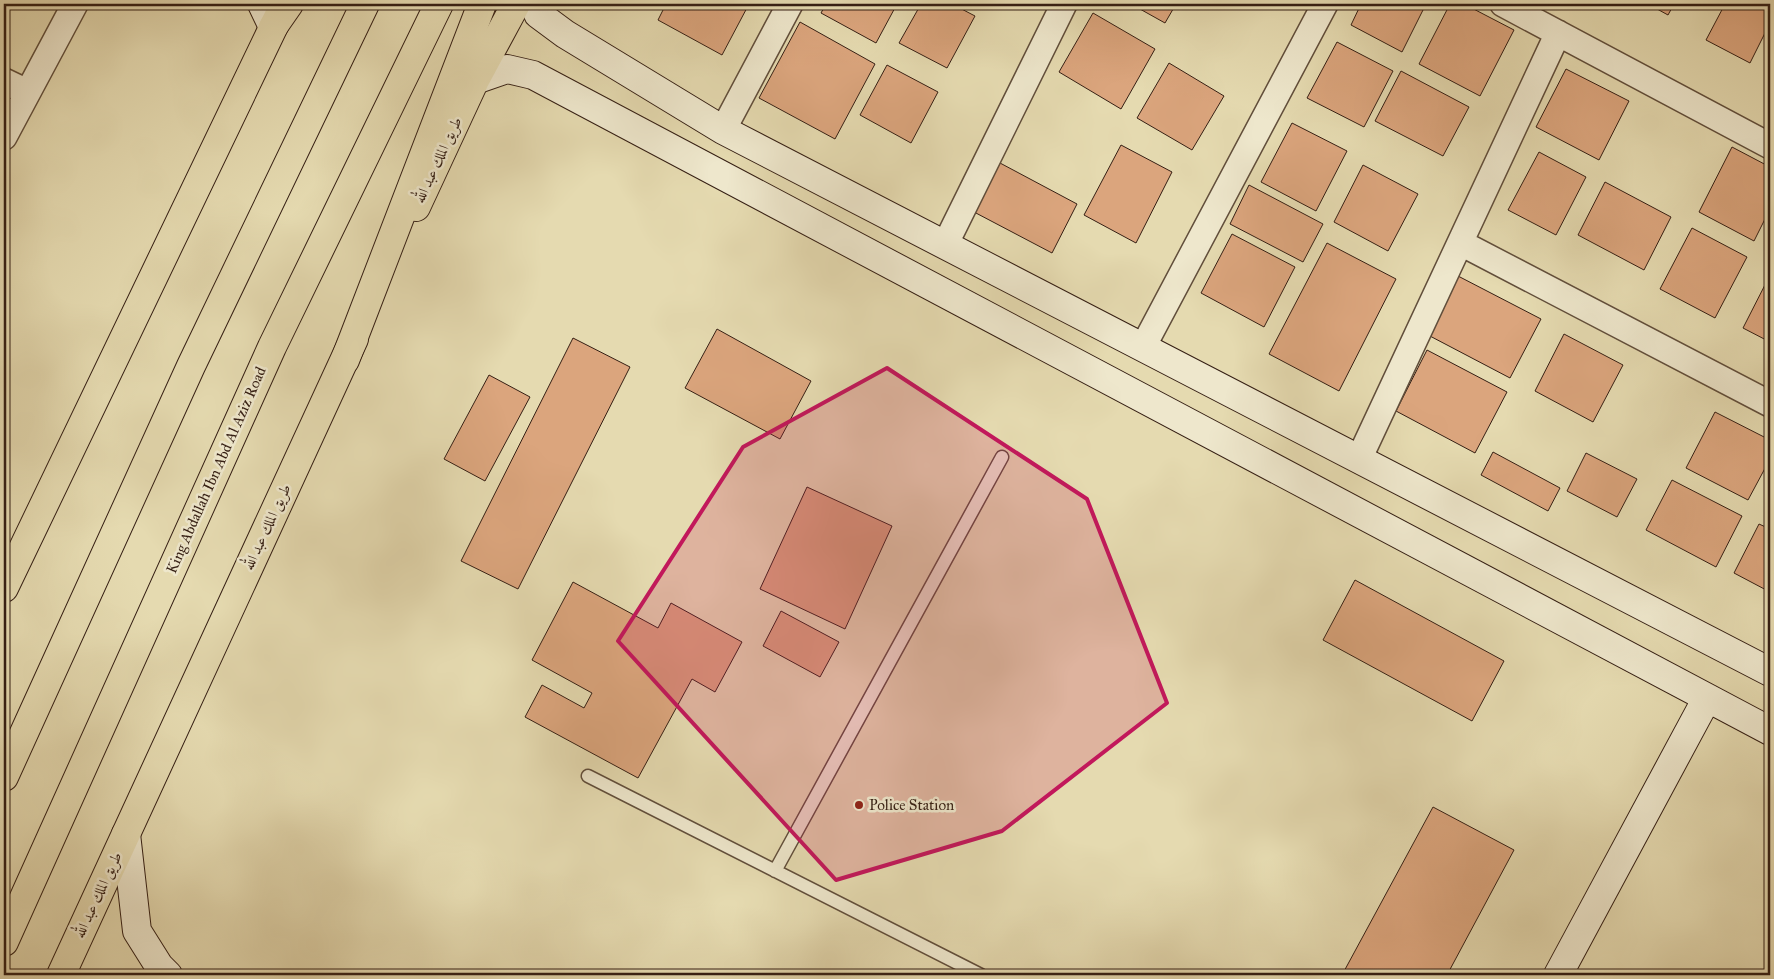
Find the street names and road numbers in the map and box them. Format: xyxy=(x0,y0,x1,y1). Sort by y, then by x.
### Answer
street label: طريق الملك عبد الله xyxy=(407,113,467,206)
street label: King Abdallah Ibn Abd Al Aziz Road xyxy=(162,364,270,576)
street label: طريق الملك عبد الله xyxy=(236,480,296,573)
street label: طريق الملك عبد الله xyxy=(67,848,127,941)

